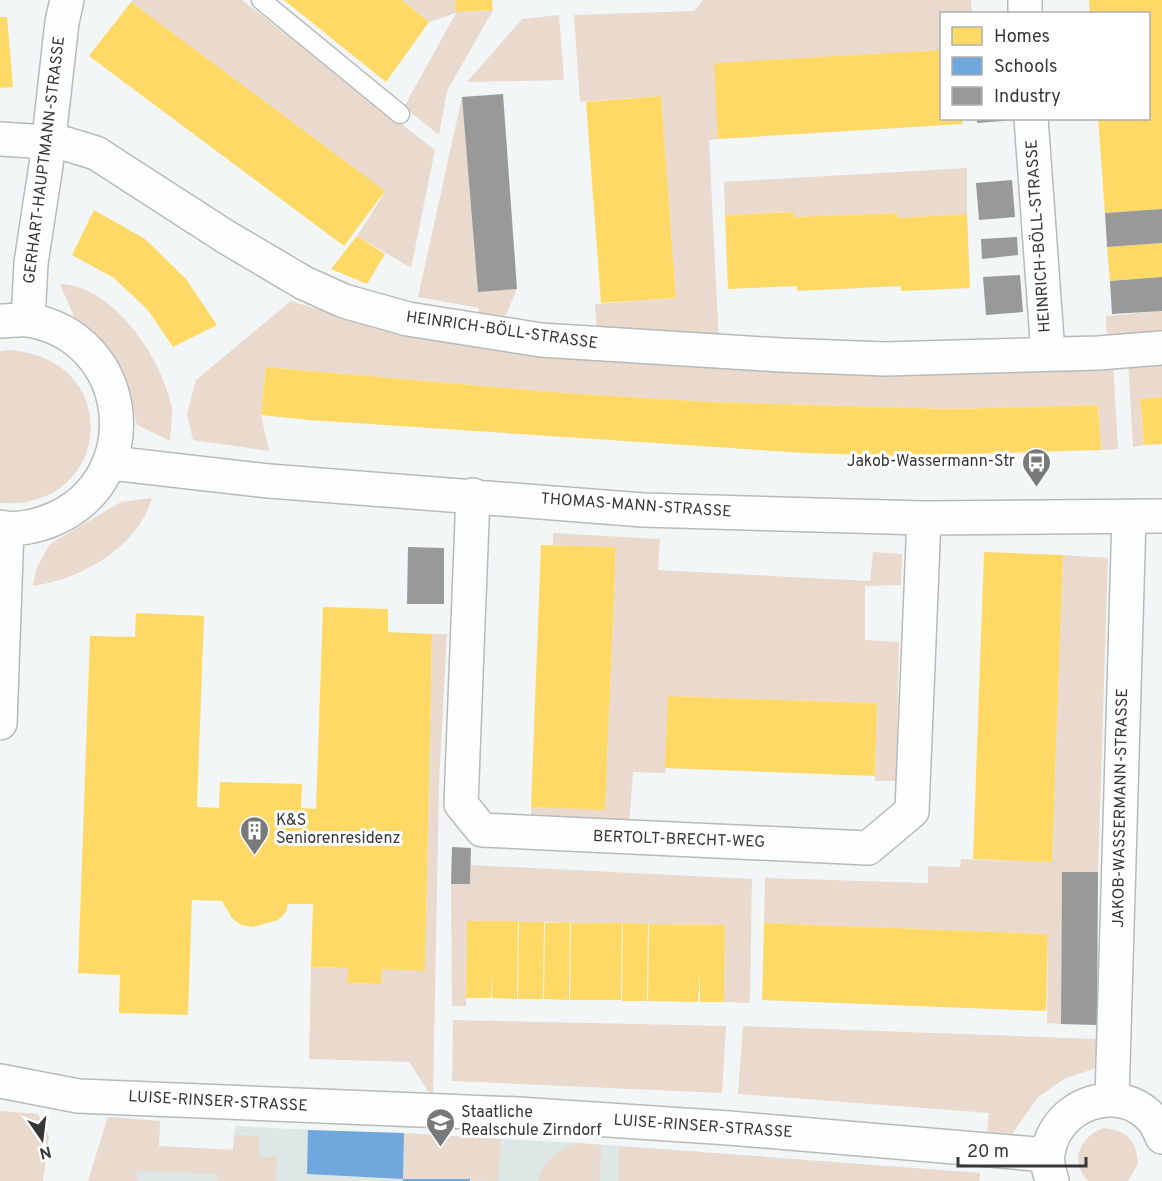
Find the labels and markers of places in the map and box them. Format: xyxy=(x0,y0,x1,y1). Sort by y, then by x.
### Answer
bus stop icon: Jakob-Wassermann-Str xyxy=(1020,446,1052,488)
place label: Jakob-Wassermann-Str xyxy=(847,452,1015,472)
place label: K&S Seniorenresidenz xyxy=(276,811,400,849)
building icon: K&S Seniorenresidenz xyxy=(239,814,271,856)
place label: Staatliche Realschule Zirndorf xyxy=(461,1103,602,1141)
school or university icon: Staatliche Realschule Zirndorf xyxy=(424,1106,456,1148)

